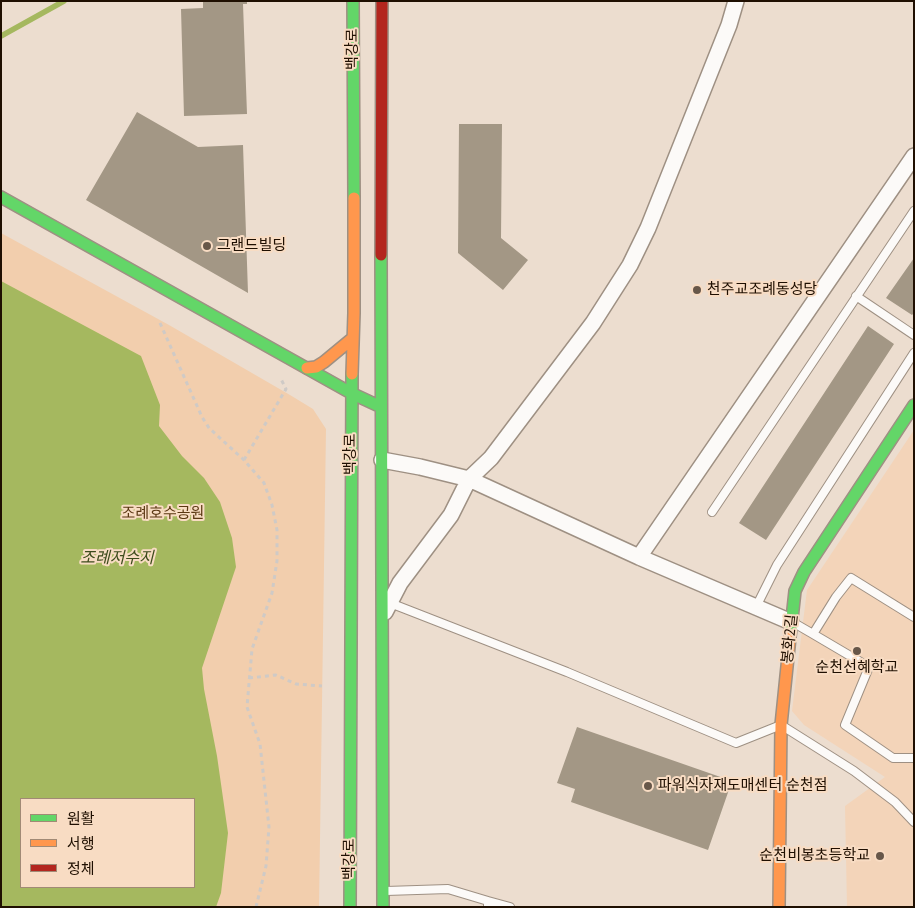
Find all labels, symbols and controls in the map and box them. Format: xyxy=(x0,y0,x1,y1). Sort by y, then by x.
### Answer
street label: 백강로 xyxy=(344,28,362,70)
place label: 그랜드빌딩 xyxy=(217,237,286,255)
marker: 그랜드빌딩 xyxy=(201,240,213,252)
place label: 천주교조례동성당 xyxy=(707,281,817,299)
marker: 천주교조례동성당 xyxy=(691,284,703,296)
street label: 백강로 xyxy=(342,433,360,475)
park label: 조례호수공원 xyxy=(122,505,204,523)
water label: 조례저수지 xyxy=(80,548,154,568)
street label: 봉화2길 xyxy=(778,613,802,665)
marker: 순천선혜학교 xyxy=(851,645,863,657)
place label: 순천선혜학교 xyxy=(816,659,898,677)
place label: 파워식자재도매센터 순천점 xyxy=(658,777,828,795)
marker: 파워식자재도매센터 순천점 xyxy=(642,780,654,792)
legend xyxy=(20,798,195,888)
text: 원활 xyxy=(67,809,95,828)
text: 서행 xyxy=(67,834,95,853)
street label: 백강로 xyxy=(341,838,359,880)
place label: 순천비봉초등학교 xyxy=(760,847,870,865)
marker: 순천비봉초등학교 xyxy=(874,850,886,862)
text: 정체 xyxy=(67,859,95,878)

